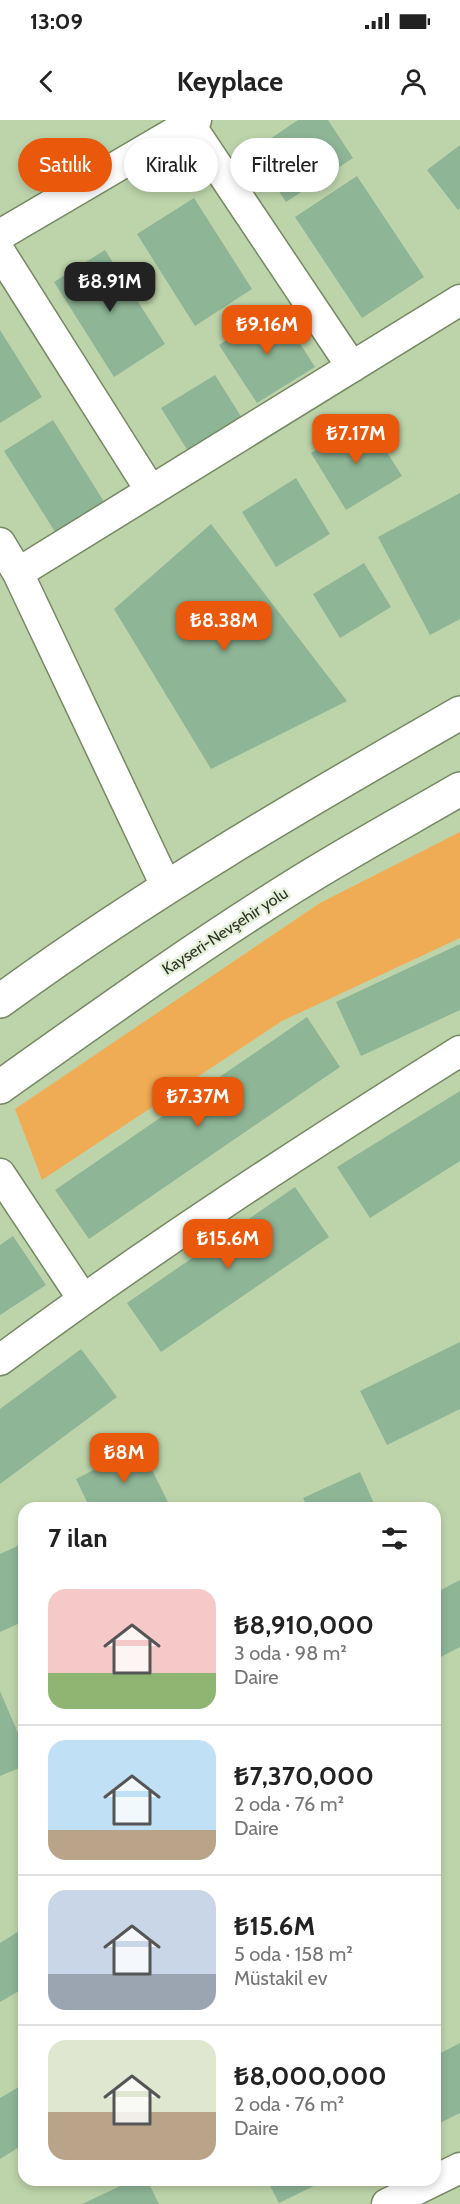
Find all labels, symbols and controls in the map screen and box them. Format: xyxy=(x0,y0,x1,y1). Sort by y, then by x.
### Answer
text: 13:09 xyxy=(30,8,83,35)
icon: back xyxy=(30,65,63,98)
text: Keyplace xyxy=(177,65,283,98)
icon: person xyxy=(397,65,430,98)
chip: Satılık xyxy=(18,138,112,192)
chip: Kiralık xyxy=(124,138,218,192)
chip: Filtreler xyxy=(230,138,339,192)
pin: ₺8.91M xyxy=(61,262,159,313)
text: ₺8.91M xyxy=(78,269,142,293)
pin: ₺9.16M xyxy=(218,305,316,356)
text: ₺9.16M xyxy=(236,312,298,336)
pin: ₺7.17M xyxy=(307,414,405,465)
text: ₺7.17M xyxy=(326,421,386,445)
pin: ₺8.38M xyxy=(175,601,273,652)
text: ₺8.38M xyxy=(190,608,258,632)
street label: Kayseri-Nevşehir yolu xyxy=(159,883,291,979)
pin: ₺7.37M xyxy=(149,1077,247,1128)
text: ₺7.37M xyxy=(166,1084,230,1108)
pin: ₺15.6M xyxy=(179,1219,277,1270)
text: ₺15.6M xyxy=(197,1226,259,1250)
pin: ₺8M xyxy=(95,1433,153,1484)
text: ₺8M xyxy=(104,1440,144,1464)
text: 7 ilan xyxy=(48,1522,108,1554)
icon: filters xyxy=(378,1522,411,1555)
text: ₺8,910,000 xyxy=(234,1609,374,1641)
icon: home xyxy=(96,1613,168,1685)
text: 3 oda · 98 m² xyxy=(234,1641,347,1665)
text: Daire xyxy=(234,1665,279,1689)
text: ₺7,370,000 xyxy=(234,1760,374,1792)
icon: home xyxy=(96,1764,168,1836)
text: 2 oda · 76 m² xyxy=(234,1792,344,1816)
text: Daire xyxy=(234,1816,279,1840)
text: ₺15.6M xyxy=(234,1910,315,1942)
icon: home xyxy=(96,1914,168,1986)
text: 5 oda · 158 m² xyxy=(234,1942,353,1966)
text: Müstakil ev xyxy=(234,1966,328,1990)
text: ₺8,000,000 xyxy=(234,2060,387,2092)
icon: home xyxy=(96,2064,168,2136)
text: 2 oda · 76 m² xyxy=(234,2092,344,2116)
text: Daire xyxy=(234,2116,279,2140)

